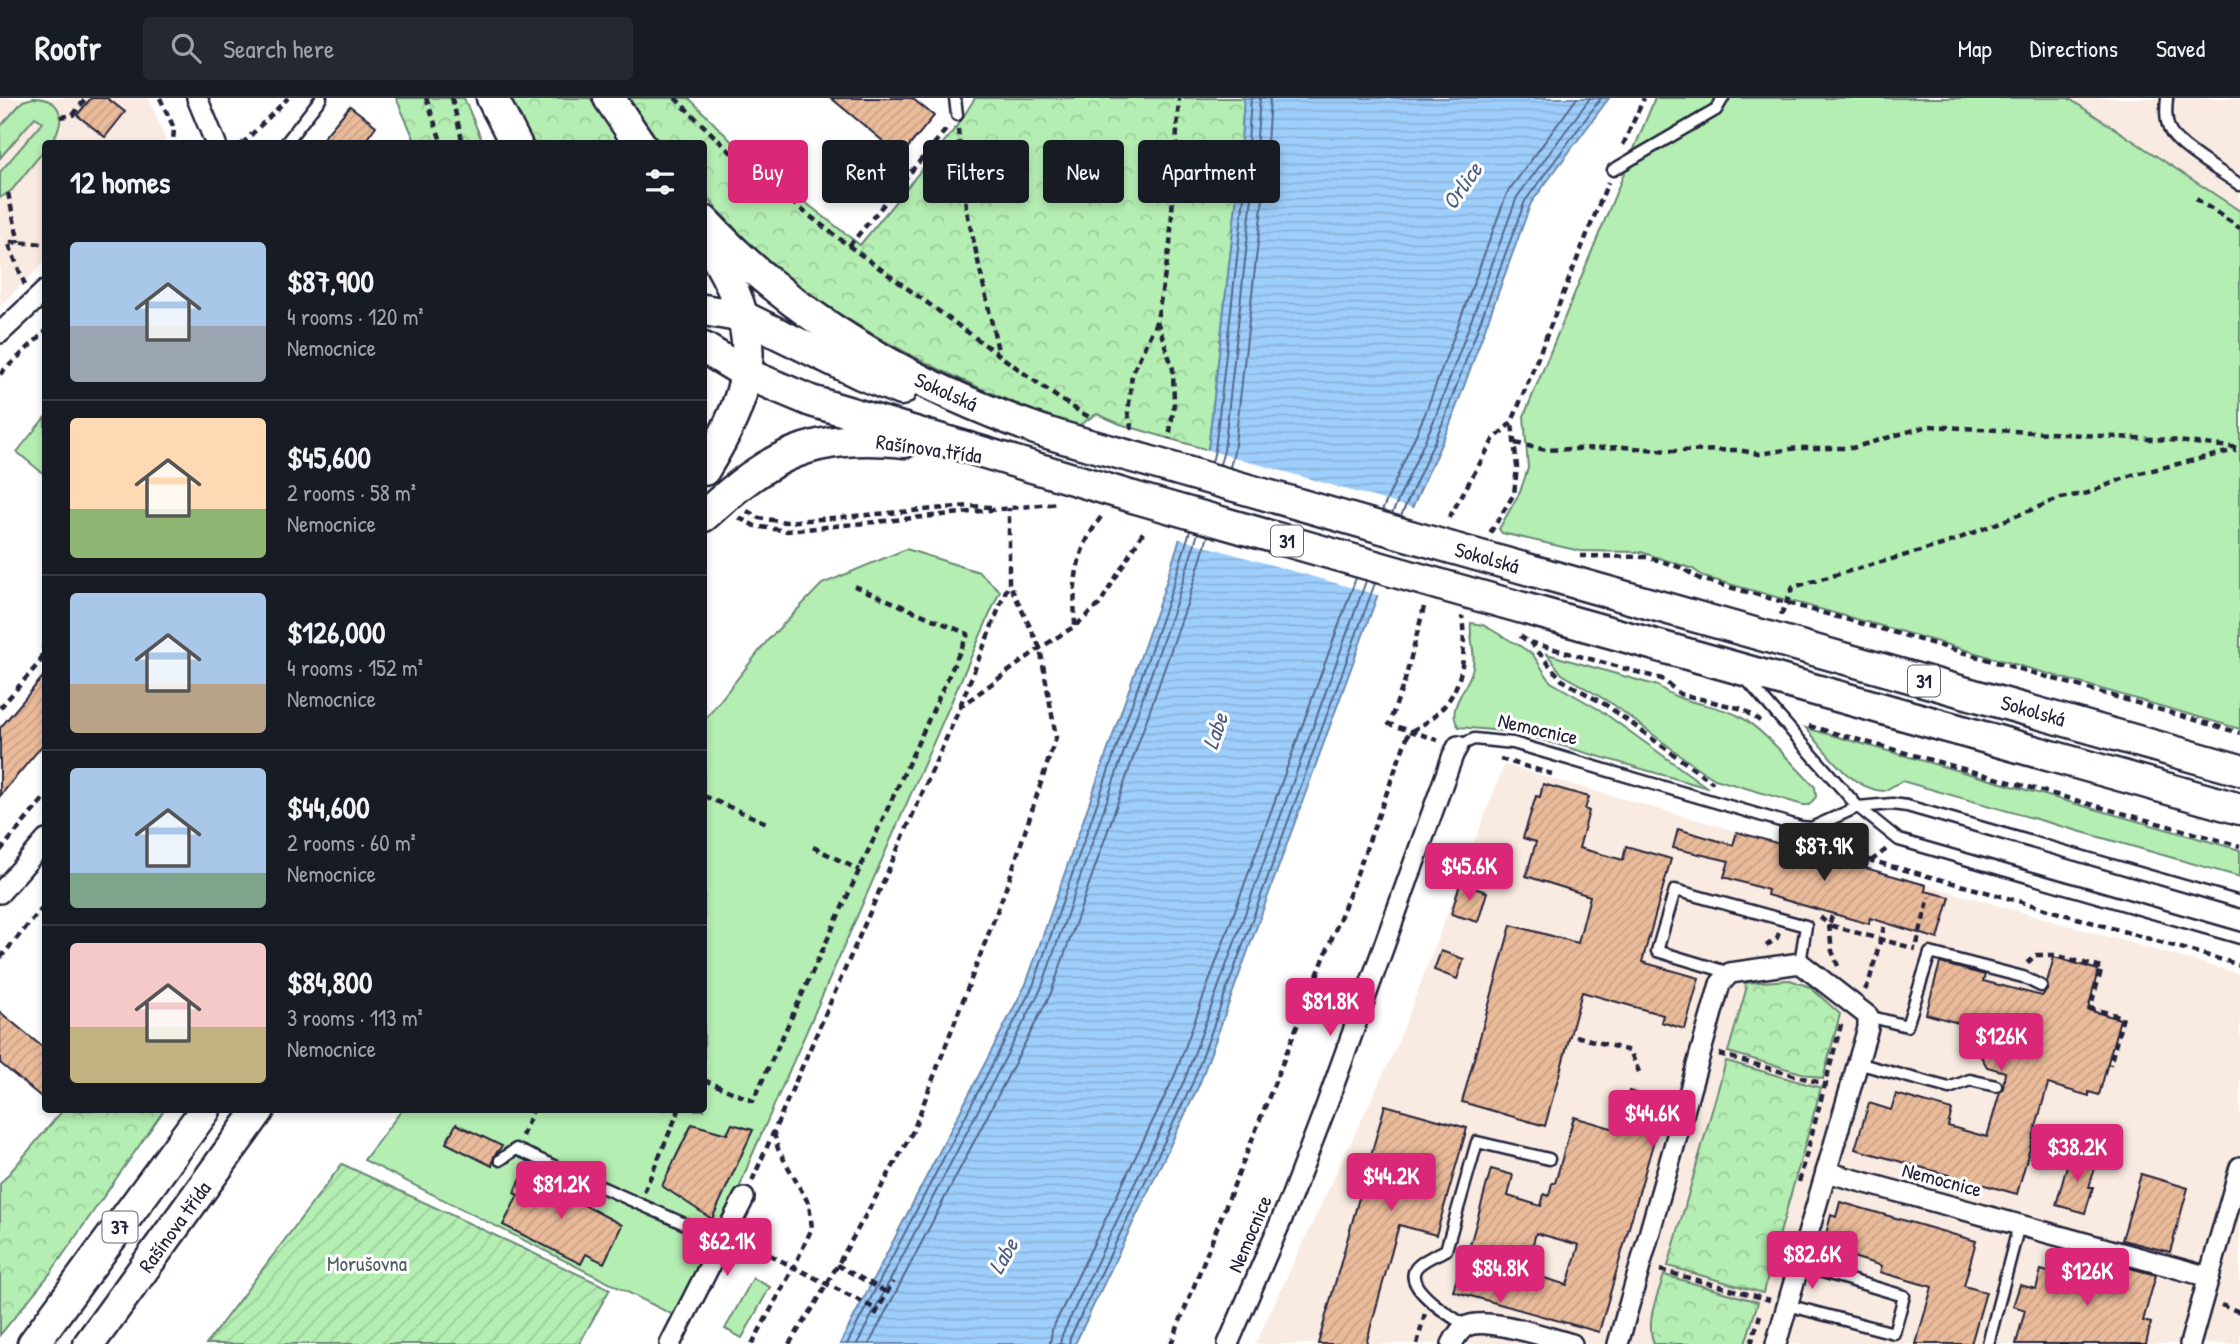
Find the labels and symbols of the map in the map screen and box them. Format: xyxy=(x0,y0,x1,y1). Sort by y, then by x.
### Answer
water label: Orlice xyxy=(1434,155,1489,215)
street label: Sokolská xyxy=(910,365,982,418)
street label: Rašínova třída xyxy=(874,427,984,470)
road number: 31 xyxy=(1271,526,1303,556)
street label: Sokolská xyxy=(1451,534,1523,581)
road number: 31 xyxy=(1908,666,1940,696)
street label: Sokolská xyxy=(1997,687,2069,734)
street label: Nemocnice xyxy=(1495,705,1581,752)
water label: Labe xyxy=(1194,708,1235,753)
pin: $87.9K xyxy=(1767,824,1881,883)
pin: $45.6K xyxy=(1412,844,1526,903)
pin: $81.8K xyxy=(1273,978,1387,1038)
pin: $126K xyxy=(1952,1014,2050,1073)
pin: $44.6K xyxy=(1595,1090,1709,1150)
pin: $38.2K xyxy=(2020,1124,2134,1184)
pin: $44.2K xyxy=(1334,1154,1448,1213)
street label: Nemocnice xyxy=(1899,1155,1985,1204)
pin: $81.2K xyxy=(504,1162,618,1221)
street label: Rašínova třída xyxy=(132,1175,218,1278)
street label: Nemocnice xyxy=(1220,1191,1279,1277)
road number: 37 xyxy=(102,1212,138,1242)
pin: $62.1K xyxy=(670,1218,784,1278)
water label: Labe xyxy=(980,1232,1025,1279)
pin: $82.6K xyxy=(1755,1232,1869,1291)
pin: $84.8K xyxy=(1443,1246,1557,1305)
pin: $126K xyxy=(2038,1248,2136,1308)
park label: Morušovna xyxy=(327,1249,407,1278)

